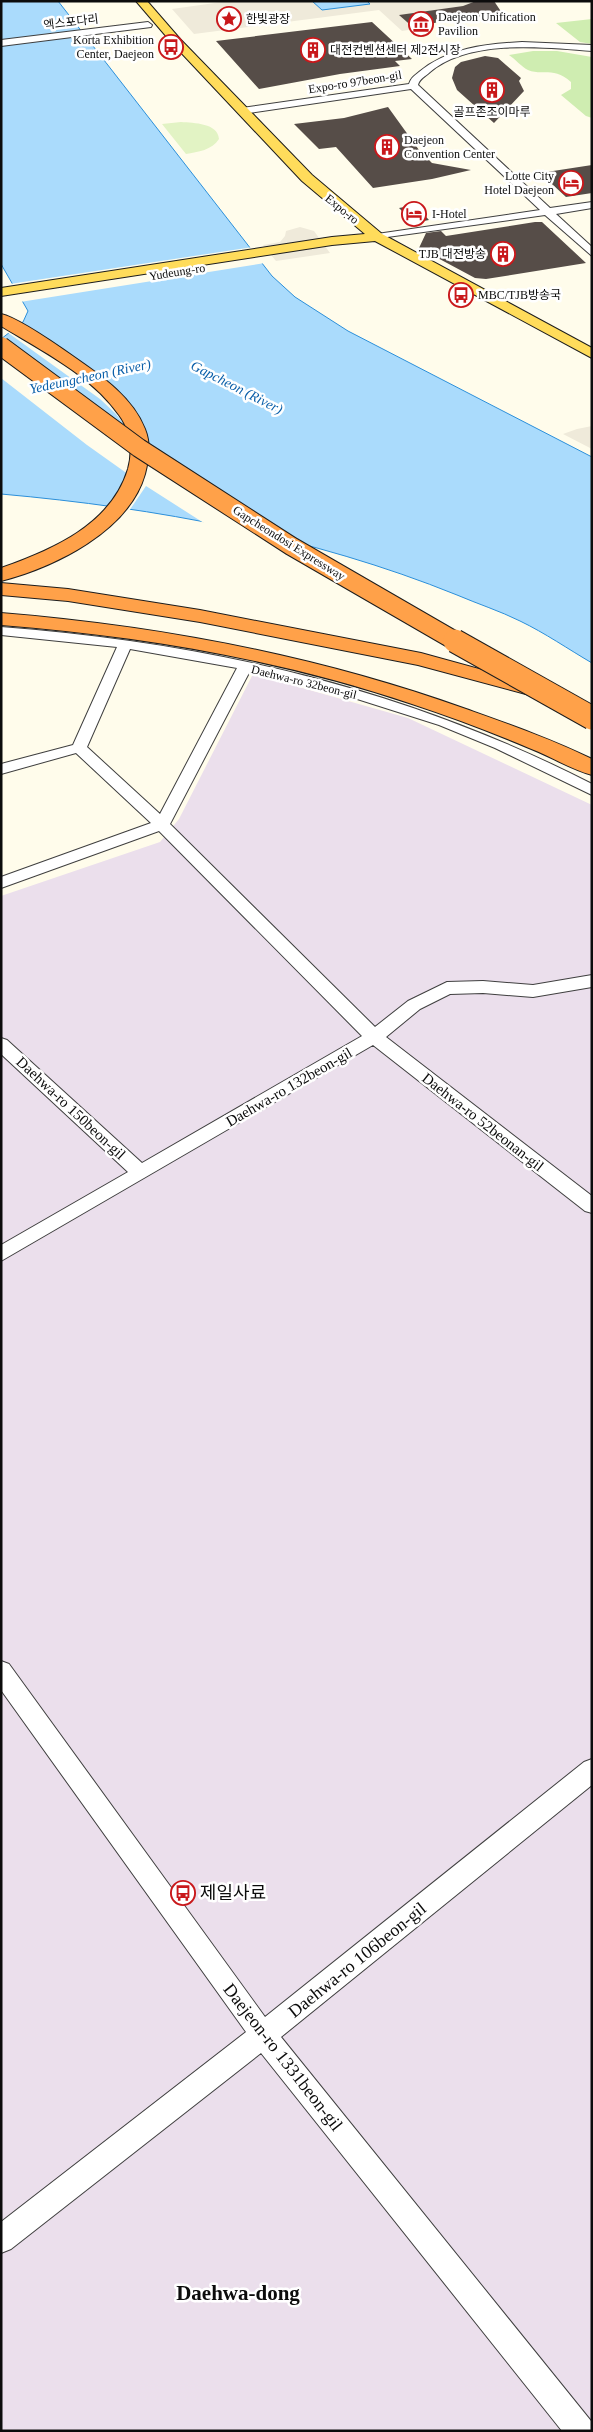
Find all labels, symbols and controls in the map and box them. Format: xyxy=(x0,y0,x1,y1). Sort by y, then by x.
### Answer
place icon: 한빛광장 xyxy=(216,6,242,32)
place label: Daejeon Unification Pavilion xyxy=(438,10,536,38)
museum icon: Daejeon Unification Pavilion xyxy=(408,11,434,37)
street label: 엑스포다리 xyxy=(43,12,99,32)
place label: 한빛광장 xyxy=(246,12,290,26)
place label: Korta Exhibition Center, Daejeon xyxy=(73,33,154,61)
bus stop icon: Korta Exhibition Center, Daejeon xyxy=(158,34,184,60)
building icon: 대전컨벤션센터 제2전시장 xyxy=(300,37,326,63)
place label: 대전컨벤션센터 제2전시장 xyxy=(330,43,460,57)
street label: Expo-ro 97beon-gil xyxy=(307,68,403,96)
building icon: 골프존조이마루 xyxy=(479,77,505,103)
place label: 골프존조이마루 xyxy=(453,105,531,119)
place label: Daejeon Convention Center xyxy=(404,133,495,161)
building icon: Daejeon Convention Center xyxy=(374,134,400,160)
place label: Lotte City Hotel Daejeon xyxy=(484,169,554,197)
hotel icon: Lotte City Hotel Daejeon xyxy=(558,170,584,196)
street label: Expo-ro xyxy=(322,191,362,227)
hotel icon: I-Hotel xyxy=(401,201,427,227)
place label: I-Hotel xyxy=(432,207,467,221)
building icon: TJB 대전방송 xyxy=(490,241,516,267)
place label: TJB 대전방송 xyxy=(419,247,486,261)
street label: Yudeung-ro xyxy=(148,261,206,283)
bus stop icon: MBC/TJB방송국 xyxy=(448,282,474,308)
place label: MBC/TJB방송국 xyxy=(478,288,561,302)
water label: Yedeungcheon (River) xyxy=(28,356,153,398)
water label: Gapcheon (River) xyxy=(188,358,285,418)
street label: Gapcheondosi Expressway xyxy=(230,503,348,583)
street label: Daehwa-ro 32beon-gil xyxy=(250,662,359,702)
street label: Daehwa-ro 132beon-gil xyxy=(223,1044,355,1130)
street label: Daehwa-ro 150beon-gil xyxy=(13,1053,129,1163)
street label: Daehwa-ro 52beonan-gil xyxy=(419,1070,547,1174)
bus stop icon: 제일사료 xyxy=(170,1880,196,1906)
place label: 제일사료 xyxy=(200,1883,266,1903)
street label: Daehwa-ro 106beon-gil xyxy=(284,1898,430,2022)
street label: Daejeon-ro 1331beon-gil xyxy=(219,1979,347,2135)
district label: Daehwa-dong xyxy=(176,2281,300,2305)

